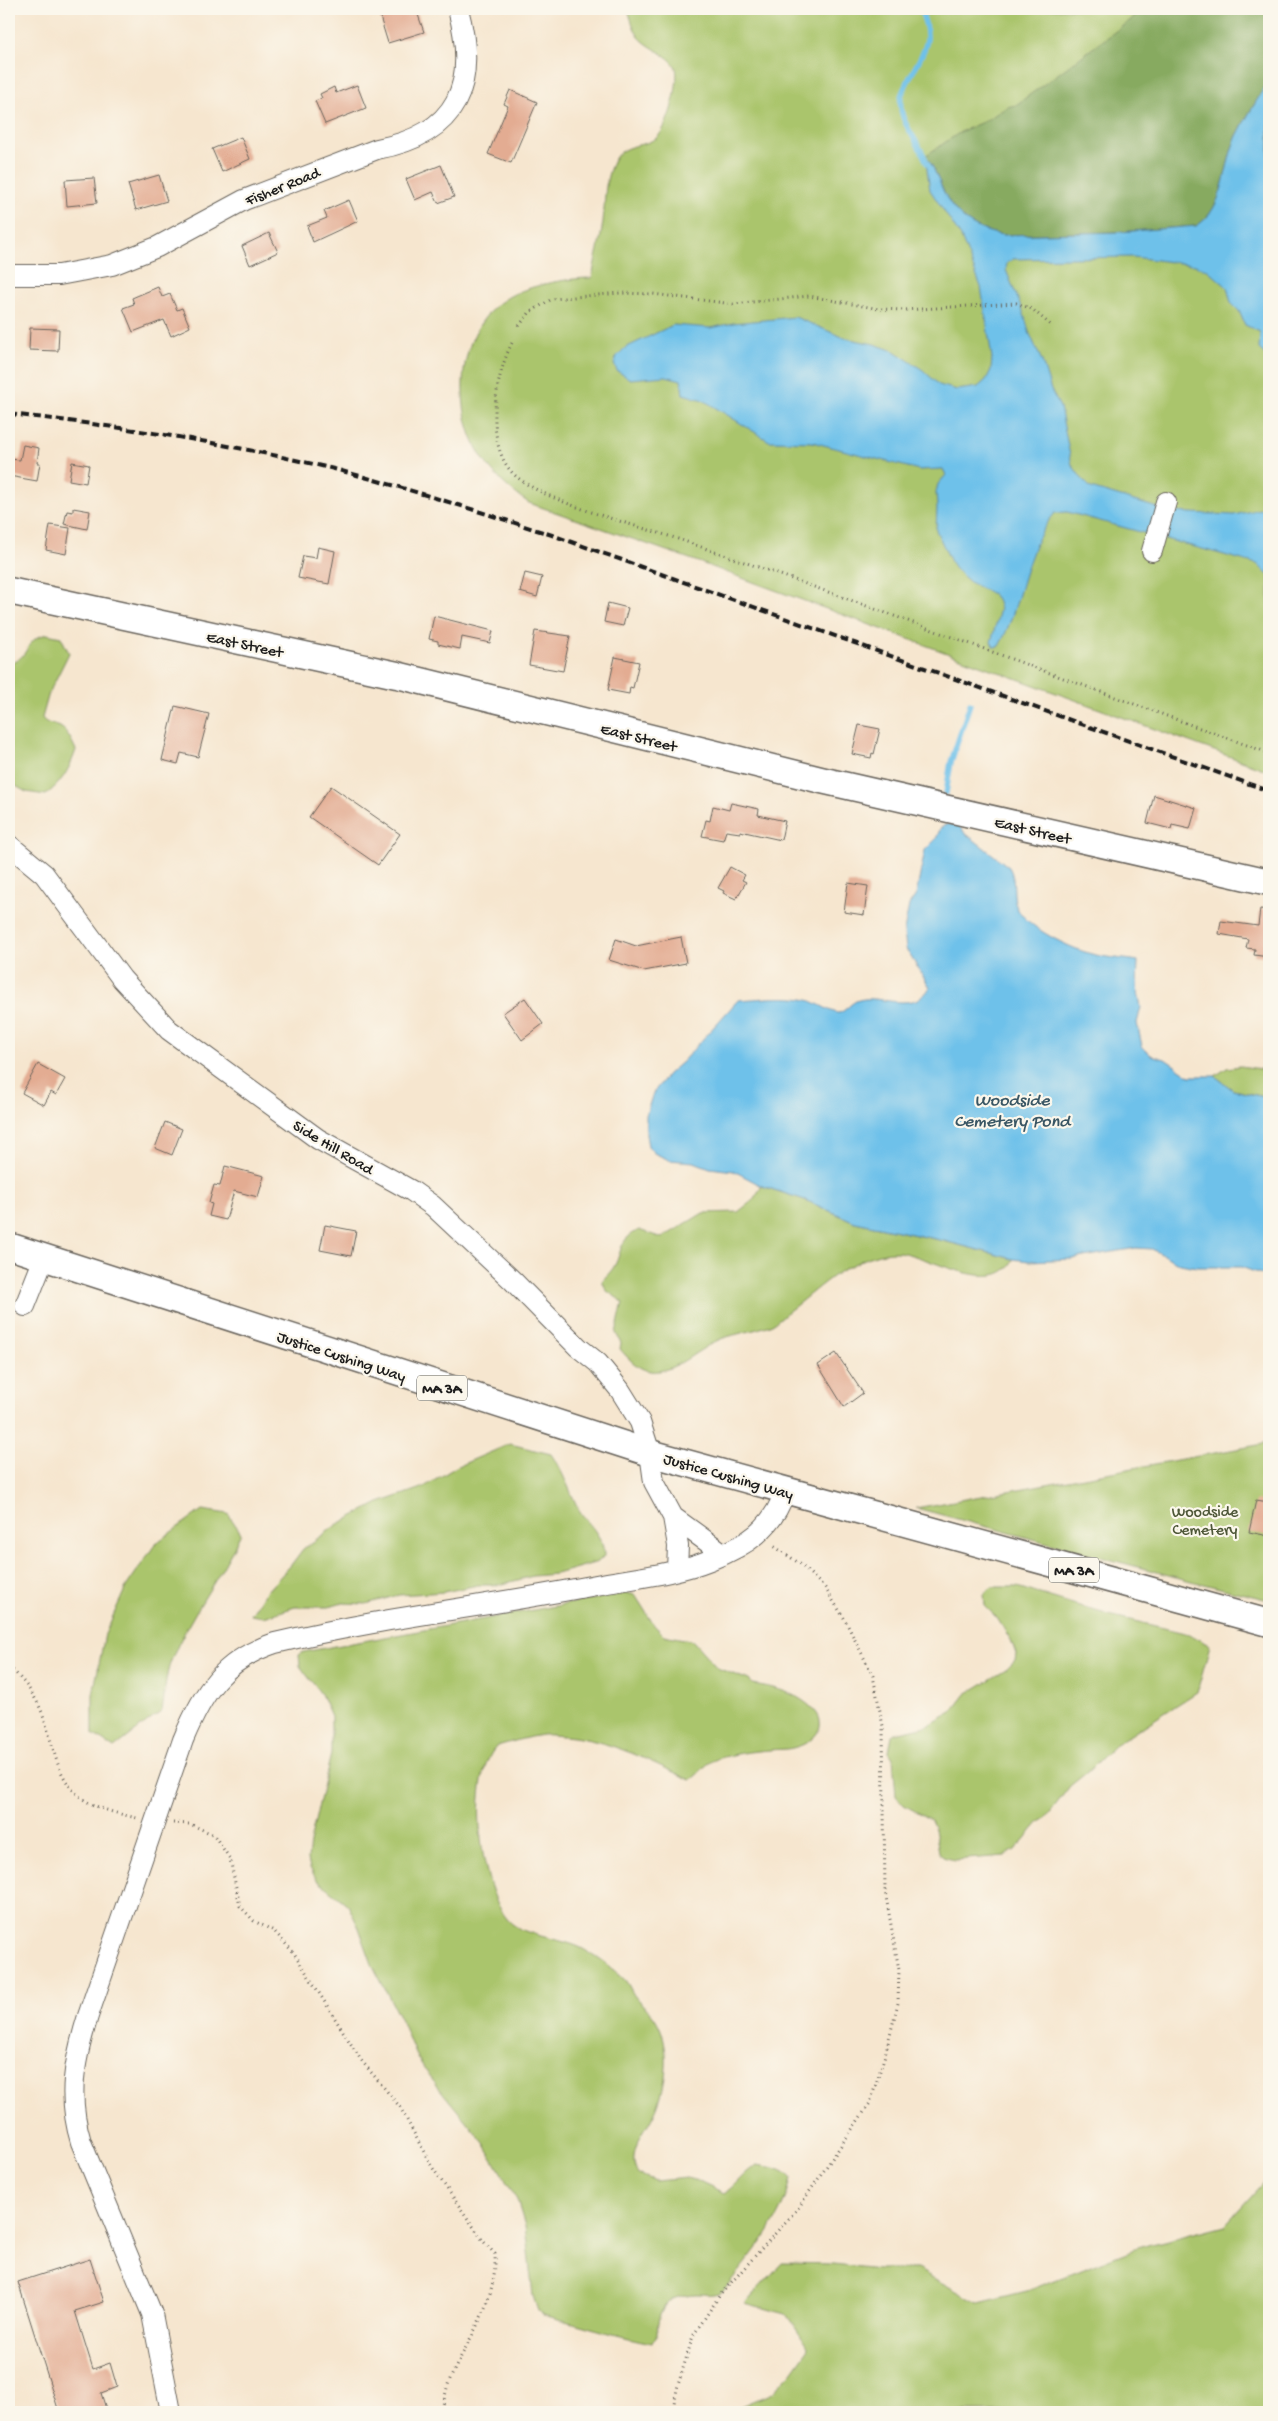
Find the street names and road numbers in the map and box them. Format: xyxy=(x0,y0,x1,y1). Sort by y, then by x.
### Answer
street label: Fisher Road xyxy=(242,164,325,212)
street label: East Street xyxy=(204,629,286,664)
street label: East Street xyxy=(598,721,680,758)
street label: East Street xyxy=(992,814,1074,851)
street label: Side Hill Road xyxy=(288,1117,377,1181)
street label: Justice Cushing Way xyxy=(274,1329,408,1388)
road number: MA 3A xyxy=(417,1376,467,1400)
street label: Justice Cushing Way xyxy=(661,1451,795,1506)
road number: MA 3A xyxy=(1049,1558,1099,1582)

